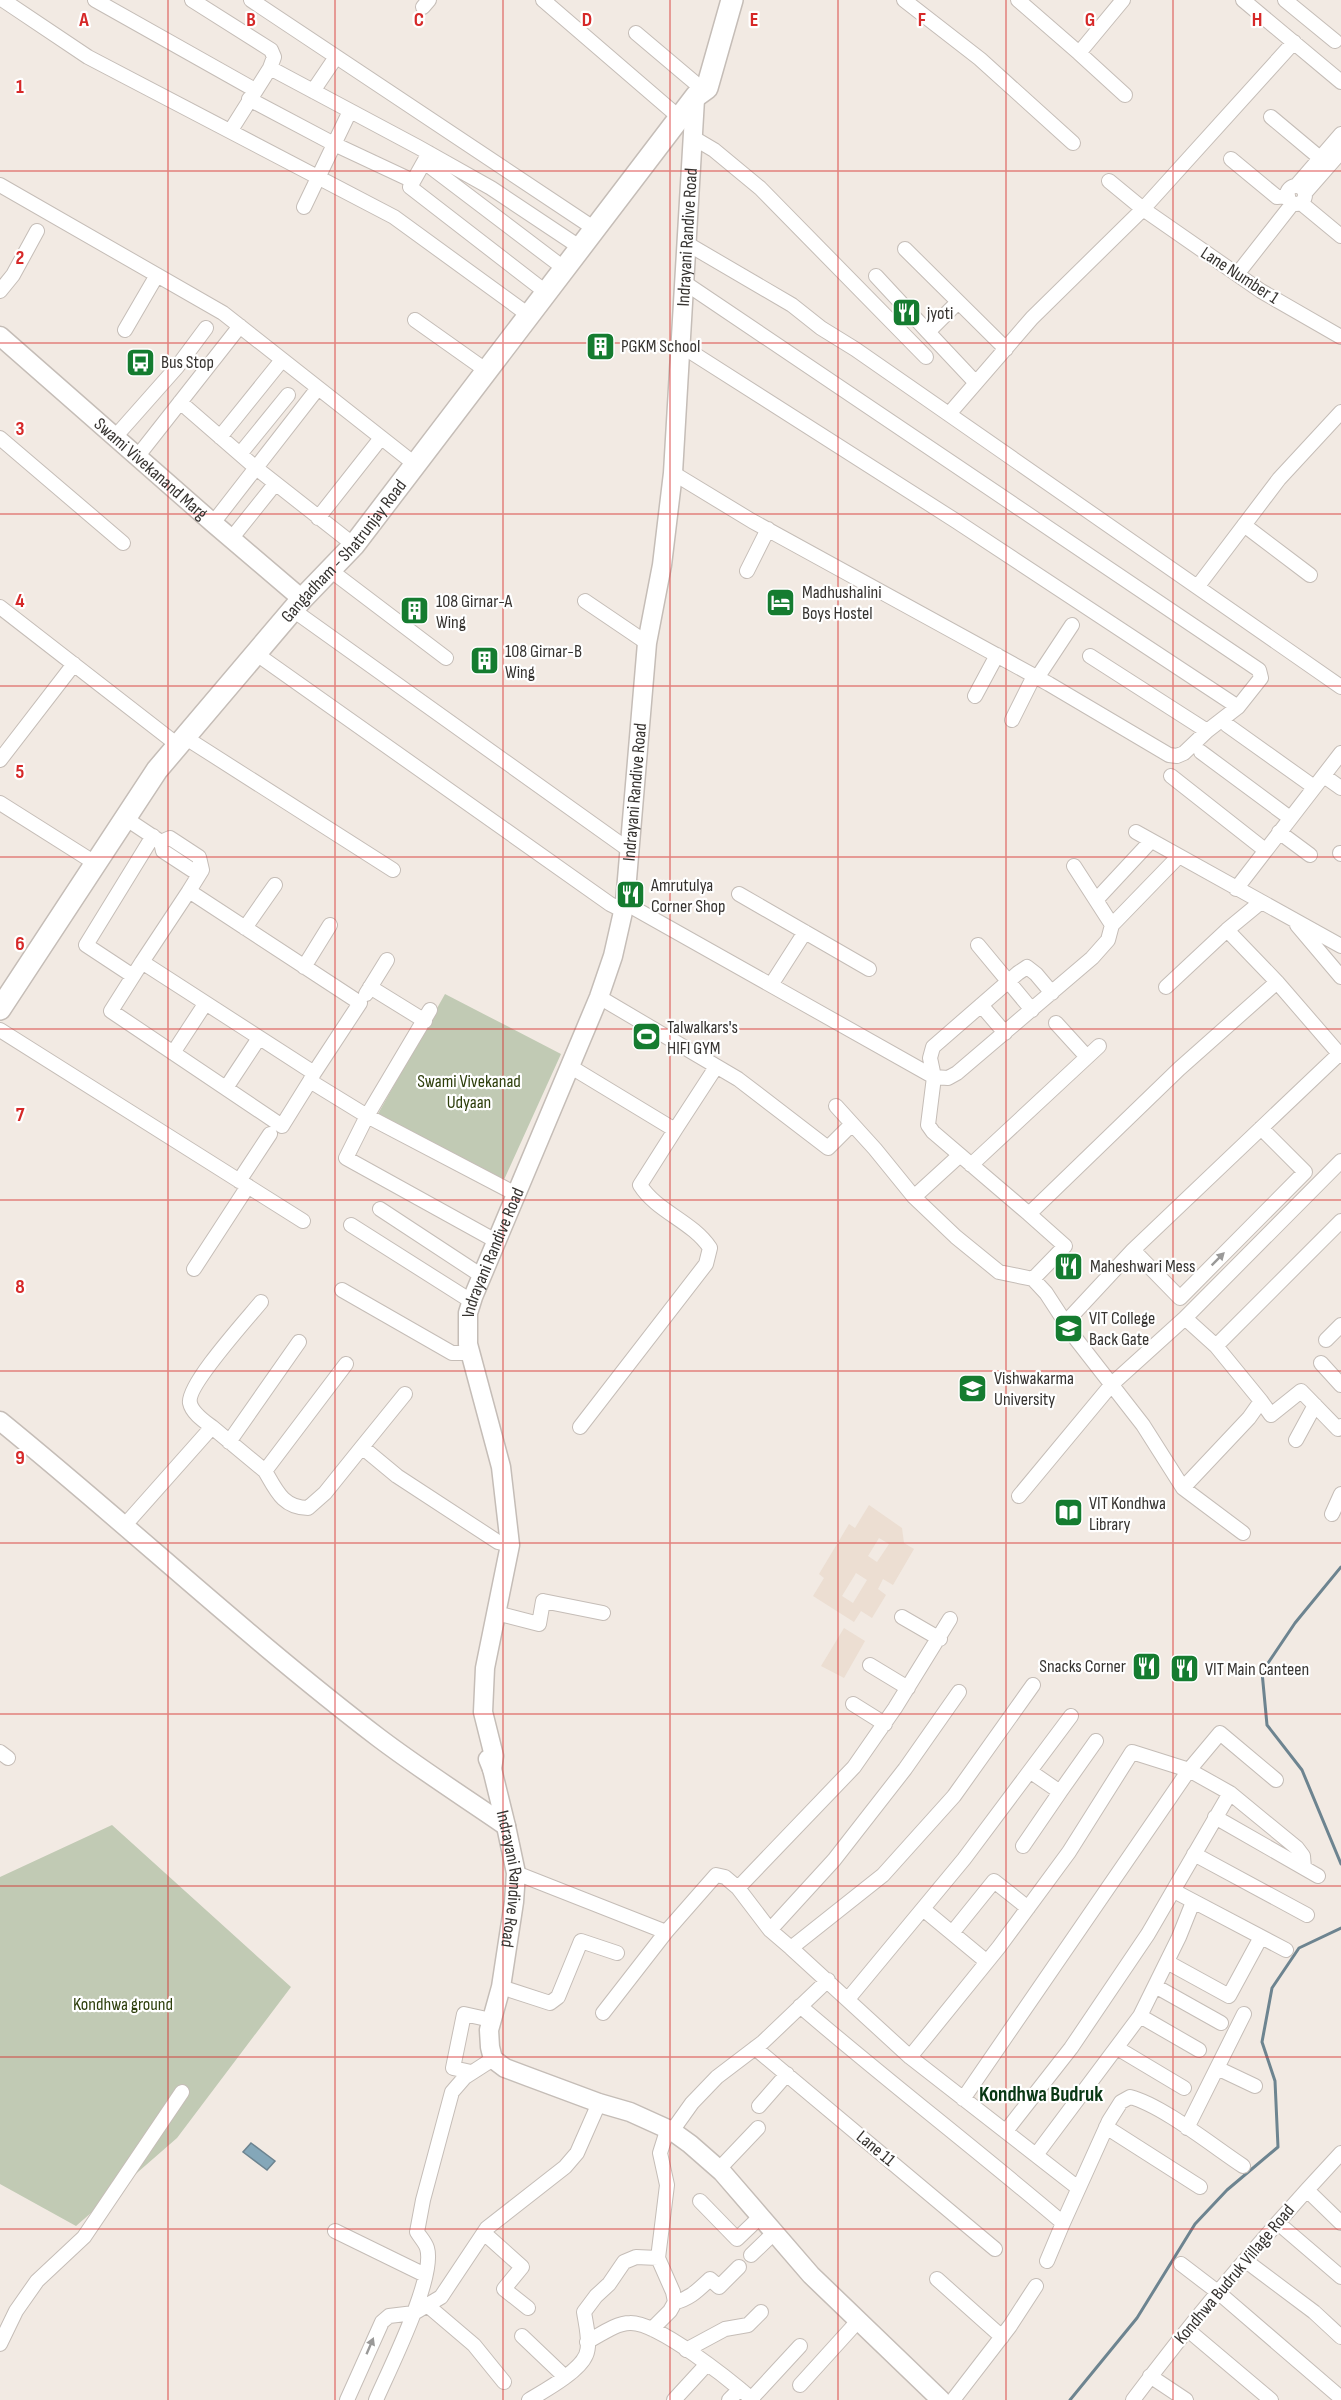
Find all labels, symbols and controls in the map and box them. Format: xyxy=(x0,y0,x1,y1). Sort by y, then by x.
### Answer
text: A xyxy=(78,8,89,32)
text: B xyxy=(246,8,256,32)
text: C xyxy=(414,8,424,32)
text: D xyxy=(582,8,592,32)
text: E xyxy=(750,8,758,32)
text: F xyxy=(918,8,926,32)
text: G xyxy=(1085,8,1095,32)
text: H xyxy=(1252,8,1262,32)
text: 1 xyxy=(16,75,24,99)
street label: Indrayani Randive Road xyxy=(673,167,702,307)
street label: Lane Number 1 xyxy=(1197,242,1283,309)
text: 2 xyxy=(16,246,24,270)
restaurant icon: jyoti xyxy=(890,297,922,329)
place label: jyoti xyxy=(926,303,953,324)
building icon: PGKM School xyxy=(584,330,616,362)
place label: PGKM School xyxy=(621,336,700,357)
bus stop icon: Bus Stop xyxy=(124,346,156,378)
place label: Bus Stop xyxy=(161,352,214,373)
street label: Swami Vivekanand Marg xyxy=(90,414,212,524)
text: 3 xyxy=(16,417,25,441)
street label: Gangadham - Shatrunjay Road xyxy=(277,475,411,627)
place label: Madhushalini Boys Hostel xyxy=(802,582,882,624)
hotel icon: Madhushalini Boys Hostel xyxy=(765,586,797,618)
text: 4 xyxy=(15,589,25,613)
place label: 108 Girnar-A Wing xyxy=(436,591,513,633)
building icon: 108 Girnar-A Wing xyxy=(399,595,431,627)
place label: 108 Girnar-B Wing xyxy=(505,641,582,683)
building icon: 108 Girnar-B Wing xyxy=(468,645,500,677)
street label: Indrayani Randive Road xyxy=(619,722,651,862)
text: 5 xyxy=(16,760,25,784)
place label: Amrutulya Corner Shop xyxy=(650,875,726,917)
restaurant icon: Amrutulya Corner Shop xyxy=(614,879,646,911)
text: 6 xyxy=(15,932,25,956)
place label: Talwalkars's HIFI GYM xyxy=(667,1017,738,1059)
sports icon: Talwalkars's HIFI GYM xyxy=(630,1021,662,1053)
park label: Swami Vivekanad Udyaan xyxy=(417,1071,521,1113)
text: 7 xyxy=(16,1103,25,1127)
street label: Indrayani Randive Road xyxy=(458,1185,529,1317)
restaurant icon: Maheshwari Mess xyxy=(1053,1250,1085,1282)
one-way arrow xyxy=(1211,1253,1225,1267)
place label: Maheshwari Mess xyxy=(1090,1256,1196,1277)
text: 8 xyxy=(15,1275,25,1299)
place label: VIT College Back Gate xyxy=(1089,1308,1155,1350)
school or university icon: VIT College Back Gate xyxy=(1052,1312,1084,1344)
place label: Vishwakarma University xyxy=(994,1368,1074,1410)
school or university icon: Vishwakarma University xyxy=(957,1372,989,1404)
text: 9 xyxy=(15,1446,25,1470)
place label: VIT Kondhwa Library xyxy=(1089,1493,1166,1535)
library icon: VIT Kondhwa Library xyxy=(1052,1497,1084,1529)
restaurant icon: Snacks Corner xyxy=(1131,1650,1163,1682)
restaurant icon: VIT Main Canteen xyxy=(1168,1653,1200,1685)
place label: Snacks Corner xyxy=(1039,1656,1126,1677)
place label: VIT Main Canteen xyxy=(1205,1659,1309,1680)
street label: Indrayani Randive Road xyxy=(492,1808,526,1949)
park label: Kondhwa ground xyxy=(73,1994,173,2015)
district label: Kondhwa Budruk xyxy=(979,2082,1103,2107)
street label: Lane 11 xyxy=(852,2126,900,2171)
street label: Kondhwa Budruk Village Road xyxy=(1170,2200,1299,2348)
one-way arrow xyxy=(365,2337,375,2355)

